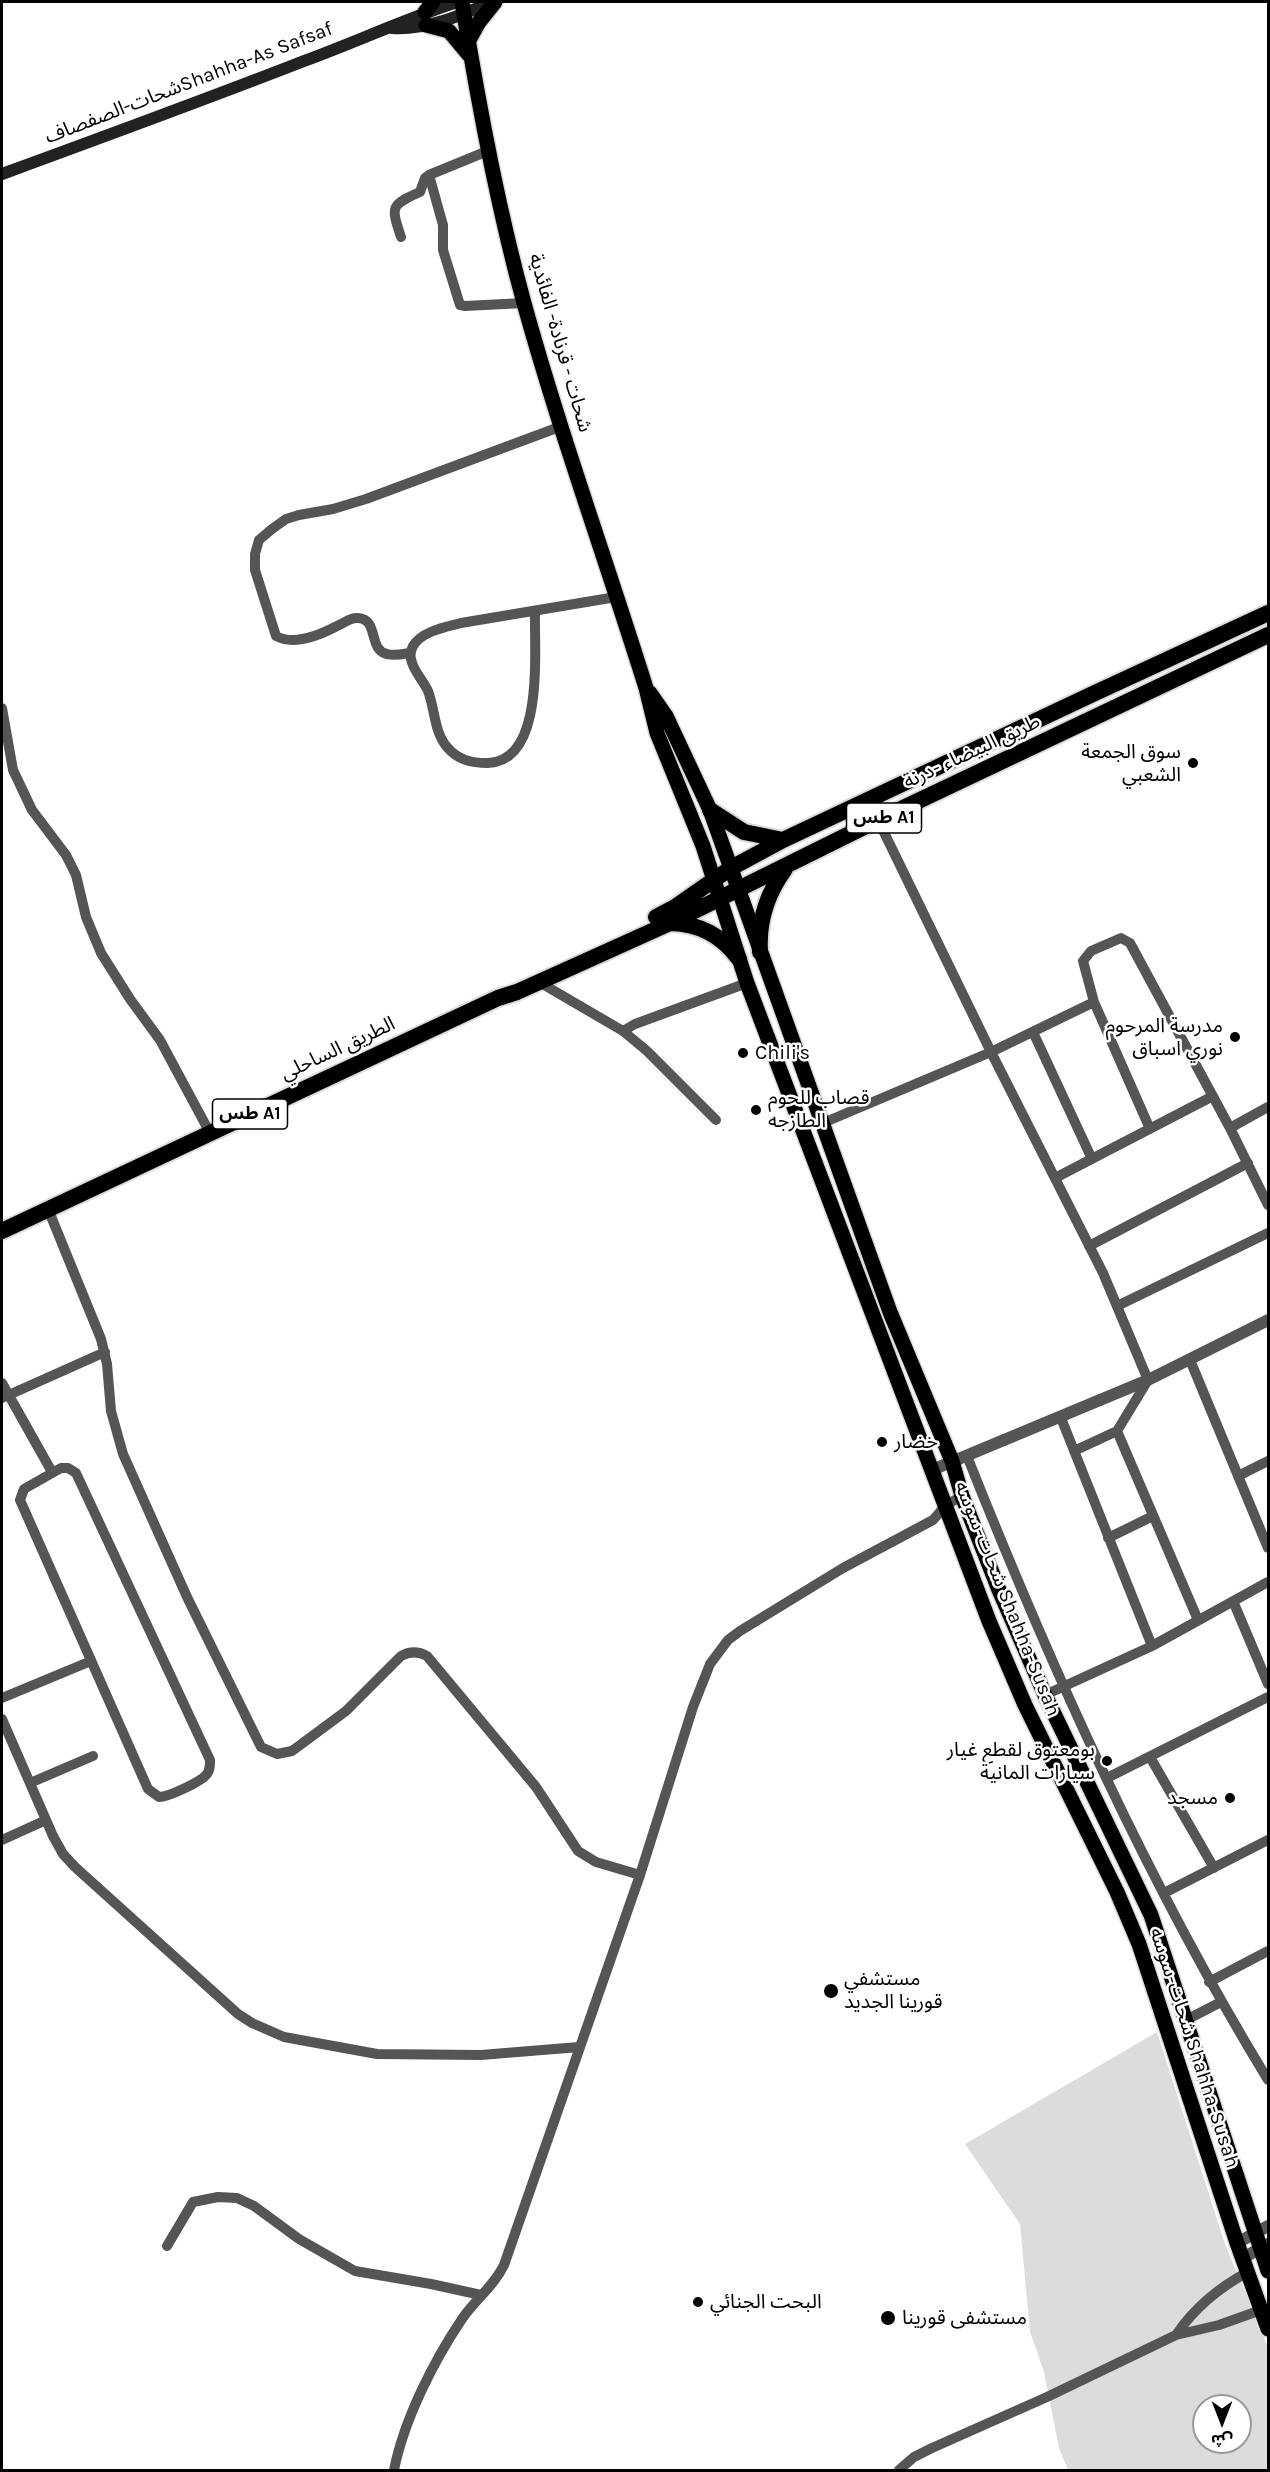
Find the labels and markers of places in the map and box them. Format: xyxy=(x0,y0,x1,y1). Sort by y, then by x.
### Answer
place label: سوق الجمعة الشعبي xyxy=(1081,740,1181,787)
marker: سوق الجمعة الشعبي xyxy=(1186,756,1200,770)
place label: مدرسة المرحوم نوري اسباق xyxy=(1105,1014,1223,1061)
marker: مدرسة المرحوم نوري اسباق xyxy=(1228,1030,1242,1044)
place label: Chili's xyxy=(755,1041,810,1065)
marker: Chili's xyxy=(736,1046,750,1060)
place label: قصاب للحوم الطازجه xyxy=(768,1086,869,1133)
marker: قصاب للحوم الطازجه xyxy=(749,1103,763,1117)
place label: خضار xyxy=(894,1430,938,1454)
marker: خضار xyxy=(875,1435,889,1449)
place label: بومعتوق لقطع غيار سيارات المانية xyxy=(947,1738,1095,1785)
marker: بومعتوق لقطع غيار سيارات المانية xyxy=(1100,1754,1114,1768)
place label: مسجد xyxy=(1167,1786,1218,1810)
marker: مسجد xyxy=(1223,1791,1237,1805)
place label: مستشفي قورينا الجديد xyxy=(844,1967,942,2014)
marker: مستشفي قورينا الجديد xyxy=(822,1982,840,2000)
place label: البحت الجنائي xyxy=(710,2290,822,2314)
marker: البحت الجنائي xyxy=(691,2295,705,2309)
place label: مستشفى قورينا xyxy=(902,2306,1027,2330)
marker: مستشفى قورينا xyxy=(879,2309,897,2327)

